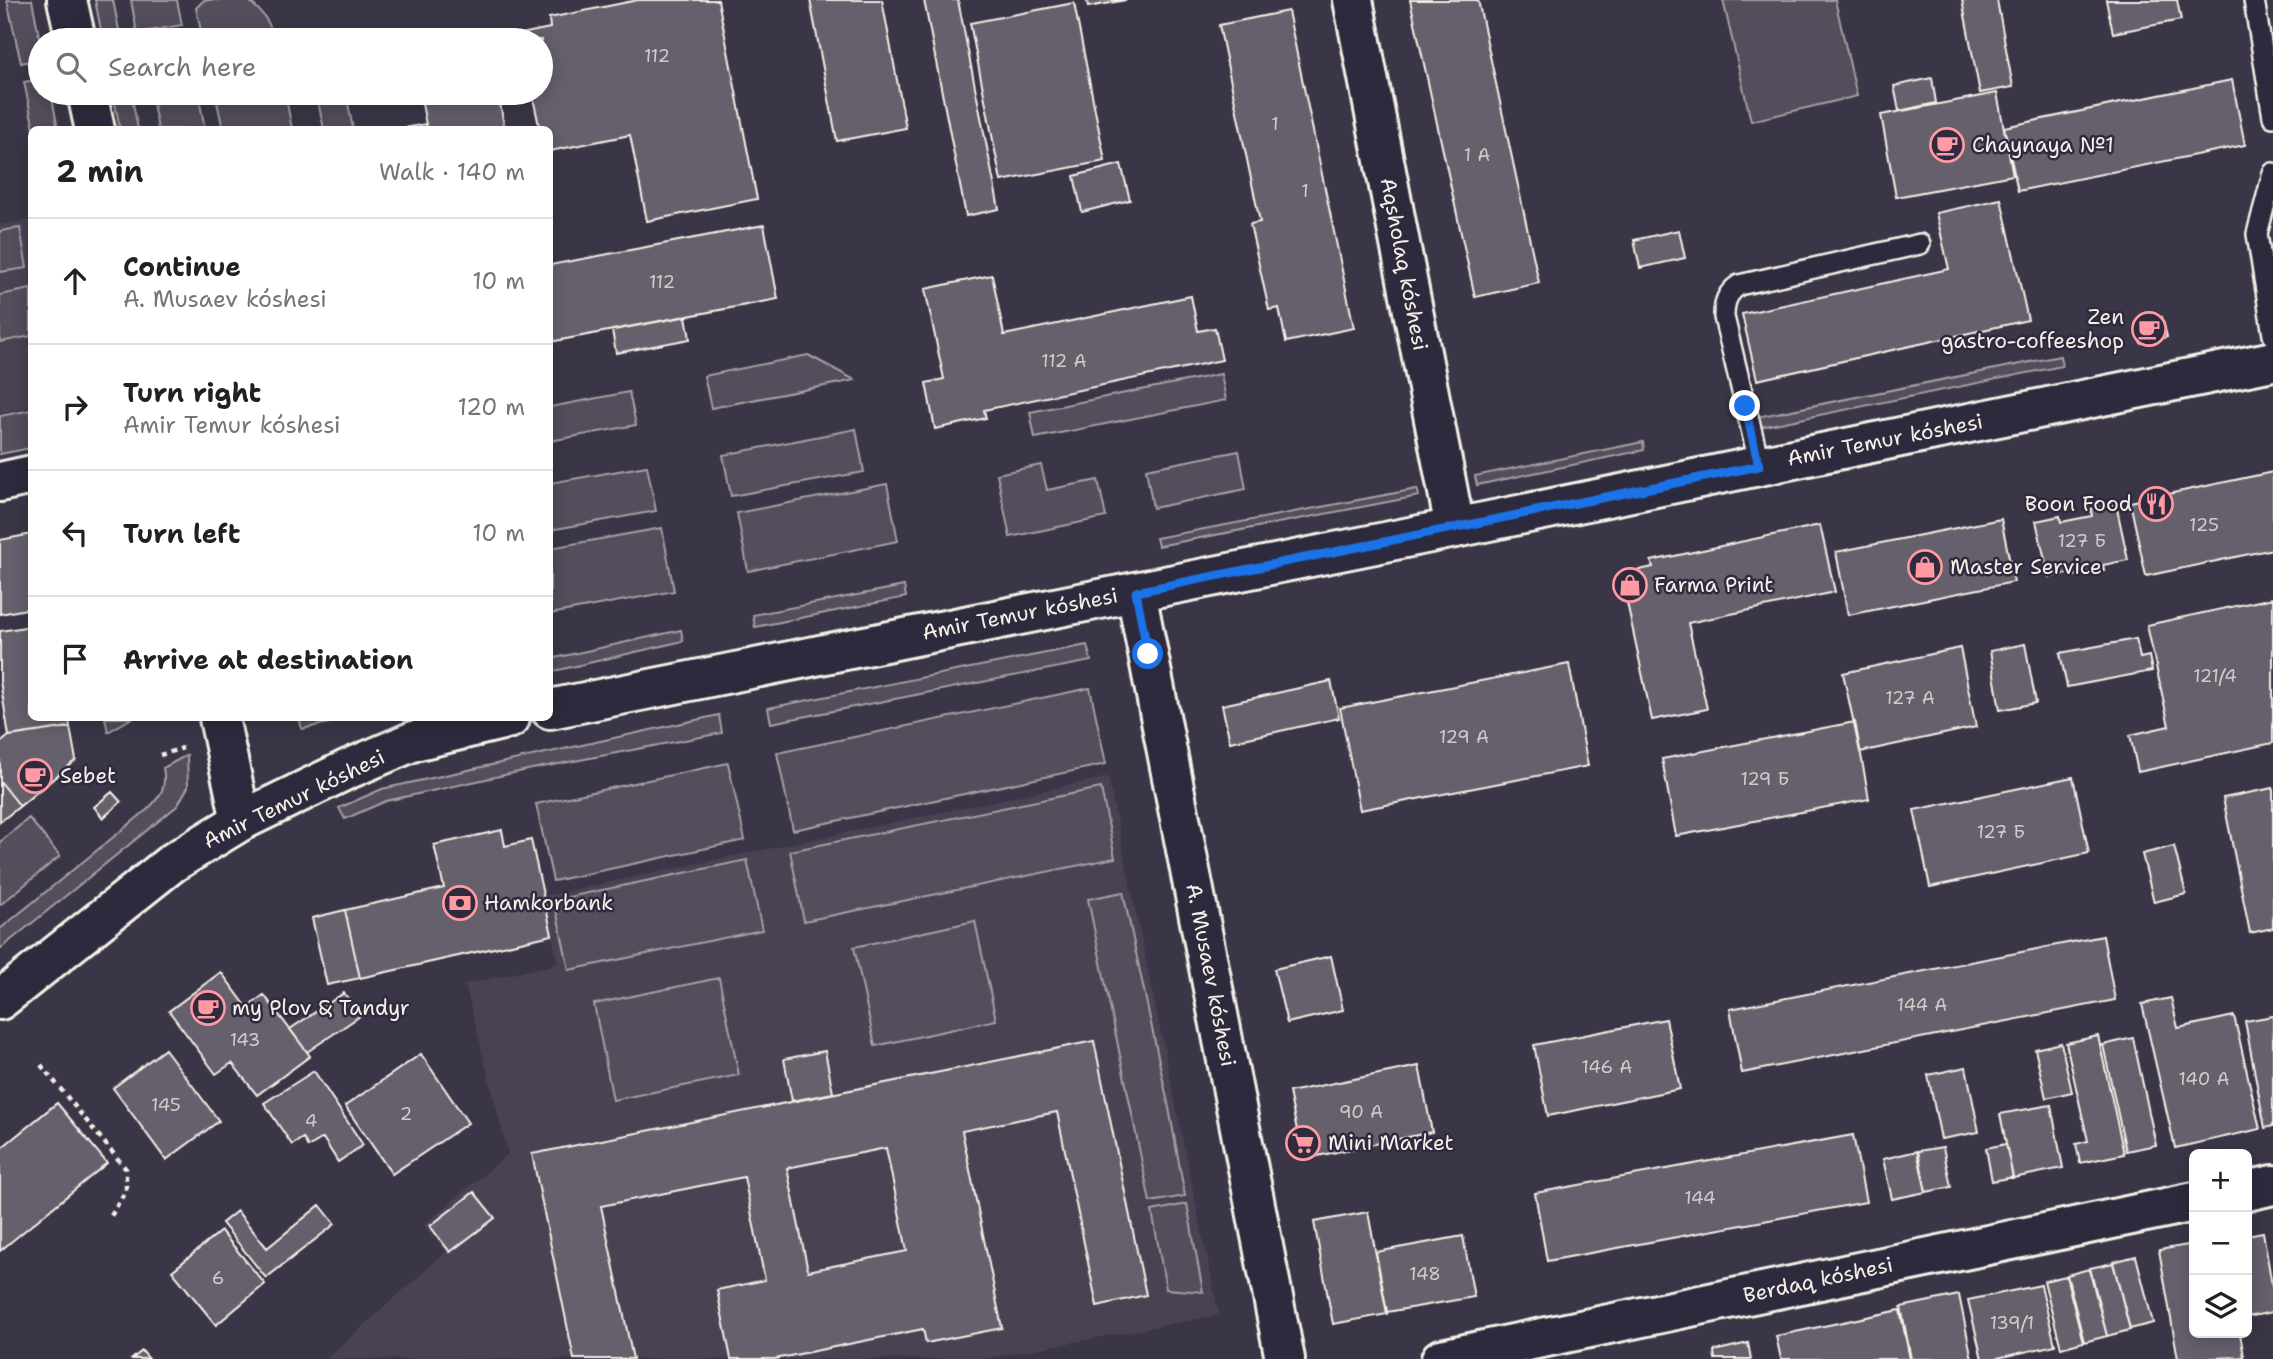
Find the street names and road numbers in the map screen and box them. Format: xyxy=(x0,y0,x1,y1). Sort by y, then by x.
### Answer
street label: Aqsholaq kóshesi xyxy=(1374,175,1434,353)
street label: Amir Temur kóshesi xyxy=(1785,407,1985,473)
street label: Amir Temur kóshesi xyxy=(920,581,1120,647)
street label: Amir Temur kóshesi xyxy=(199,743,389,855)
street label: A. Musaev kóshesi xyxy=(1180,881,1242,1069)
street label: Berdaq kóshesi xyxy=(1741,1250,1895,1310)

